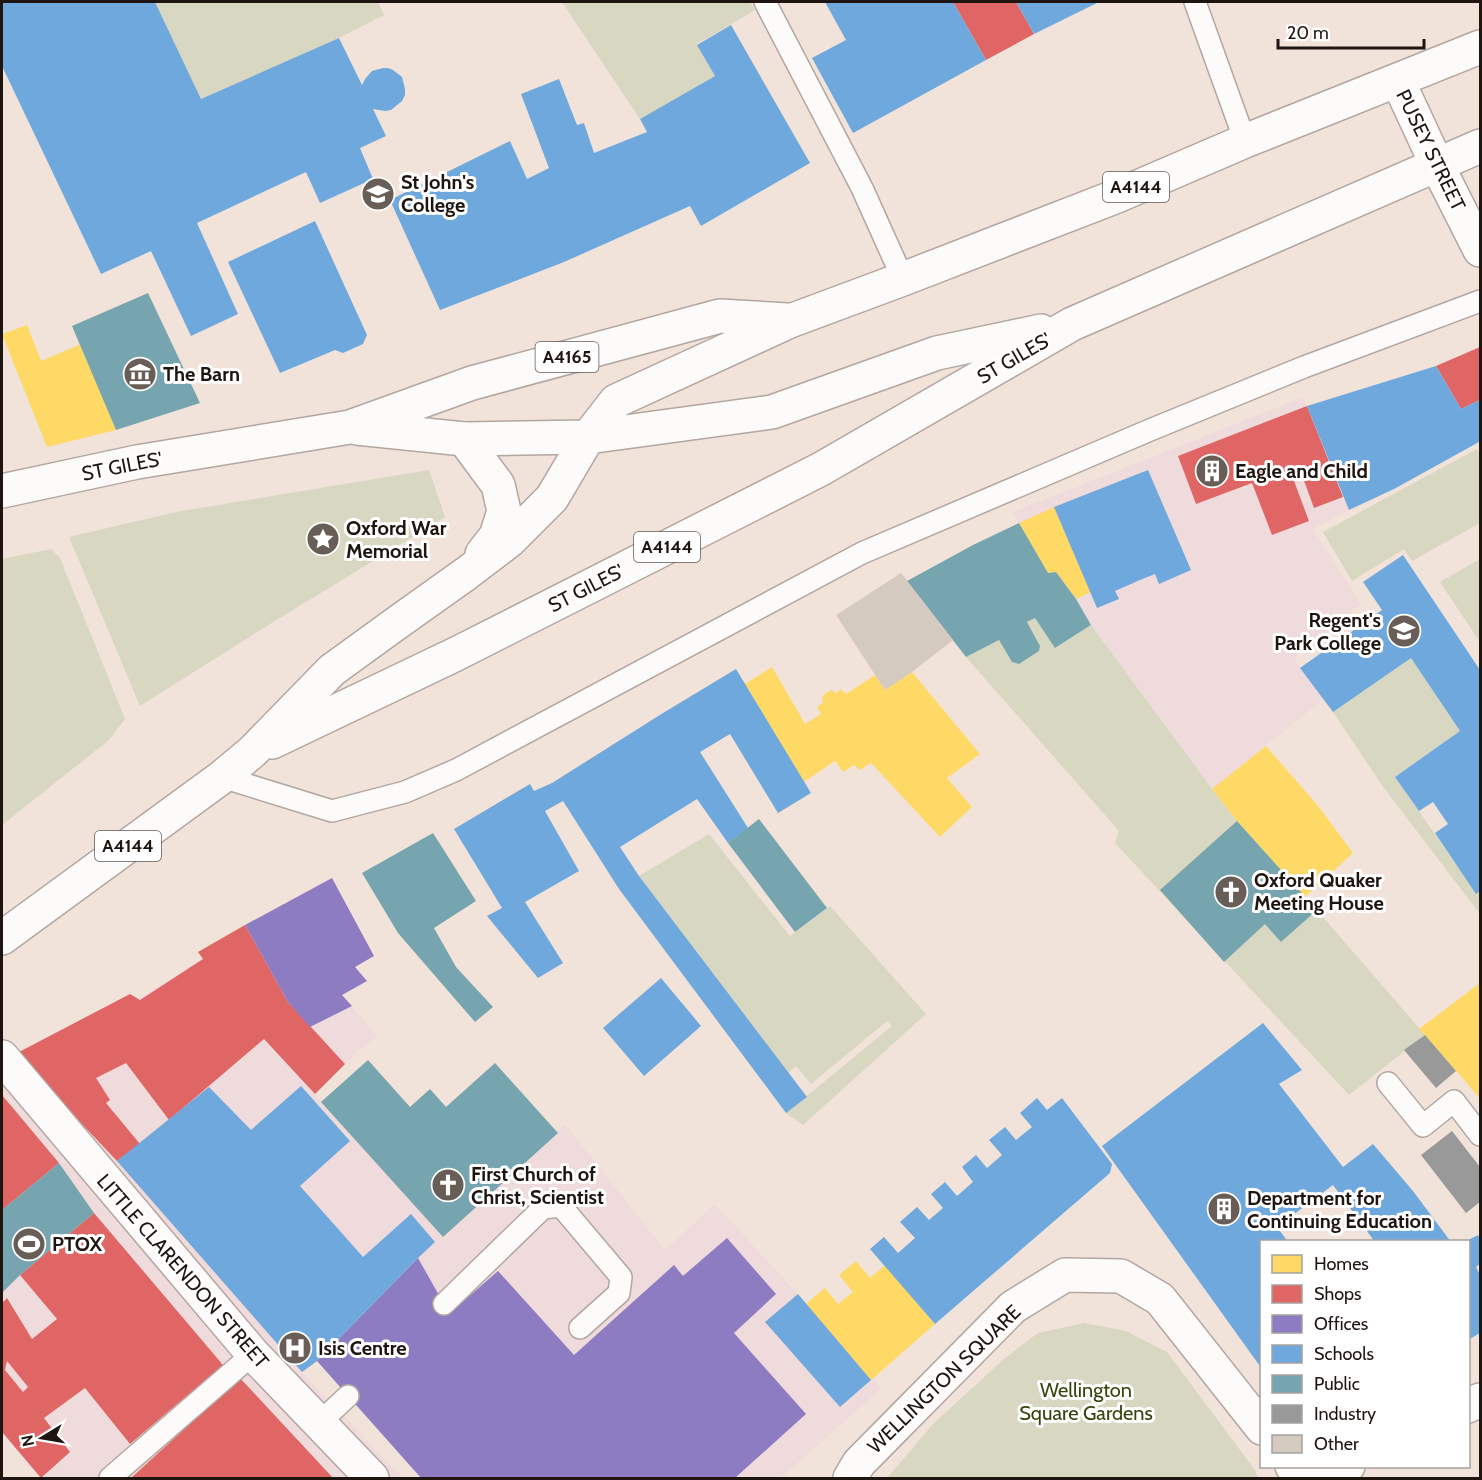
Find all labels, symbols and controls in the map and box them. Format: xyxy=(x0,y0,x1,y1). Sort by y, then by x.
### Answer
scale bar xyxy=(1278,12,1424,50)
text: 20 m xyxy=(1287,22,1329,44)
street label: PUSEY STREET xyxy=(1391,86,1471,215)
place label: St John's College xyxy=(401,170,474,217)
road number: A4144 xyxy=(1103,172,1169,202)
school or university icon: St John's College xyxy=(360,176,396,212)
street label: ST GILES' xyxy=(973,327,1055,389)
road number: A4165 xyxy=(536,342,598,372)
museum icon: The Barn xyxy=(122,356,158,392)
place label: The Barn xyxy=(163,362,240,386)
street label: ST GILES' xyxy=(80,446,164,486)
building icon: Eagle and Child xyxy=(1194,453,1230,489)
place label: Eagle and Child xyxy=(1235,459,1368,483)
place label: Oxford War Memorial xyxy=(346,516,447,563)
place icon: Oxford War Memorial xyxy=(305,521,341,557)
road number: A4144 xyxy=(634,532,700,562)
street label: ST GILES' xyxy=(544,559,628,617)
place label: Regent's Park College xyxy=(1274,608,1381,655)
school or university icon: Regent's Park College xyxy=(1386,613,1422,649)
road number: A4144 xyxy=(95,831,161,861)
place label: Oxford Quaker Meeting House xyxy=(1254,868,1384,915)
church icon: Oxford Quaker Meeting House xyxy=(1213,874,1249,910)
place label: First Church of Christ, Scientist xyxy=(471,1162,604,1209)
church icon: First Church of Christ, Scientist xyxy=(430,1167,466,1203)
street label: LITTLE CLARENDON STREET xyxy=(92,1169,274,1373)
place label: Department for Continuing Education xyxy=(1247,1186,1432,1233)
building icon: Department for Continuing Education xyxy=(1206,1191,1242,1227)
sports icon: PTOX xyxy=(11,1226,47,1262)
place label: PTOX xyxy=(52,1232,102,1256)
legend xyxy=(1260,1240,1470,1468)
text: Homes xyxy=(1314,1253,1369,1275)
text: Shops xyxy=(1314,1283,1362,1305)
street label: WELLINGTON SQUARE xyxy=(862,1300,1026,1458)
text: Offices xyxy=(1314,1313,1368,1335)
hospital icon: Isis Centre xyxy=(277,1330,313,1366)
place label: Isis Centre xyxy=(318,1336,406,1360)
text: Schools xyxy=(1314,1343,1374,1365)
text: Public xyxy=(1314,1373,1360,1395)
park label: Wellington Square Gardens xyxy=(1019,1378,1153,1425)
text: Industry xyxy=(1314,1403,1376,1425)
north arrow xyxy=(12,1408,72,1468)
text: N xyxy=(17,1433,38,1448)
text: Other xyxy=(1314,1433,1359,1455)

